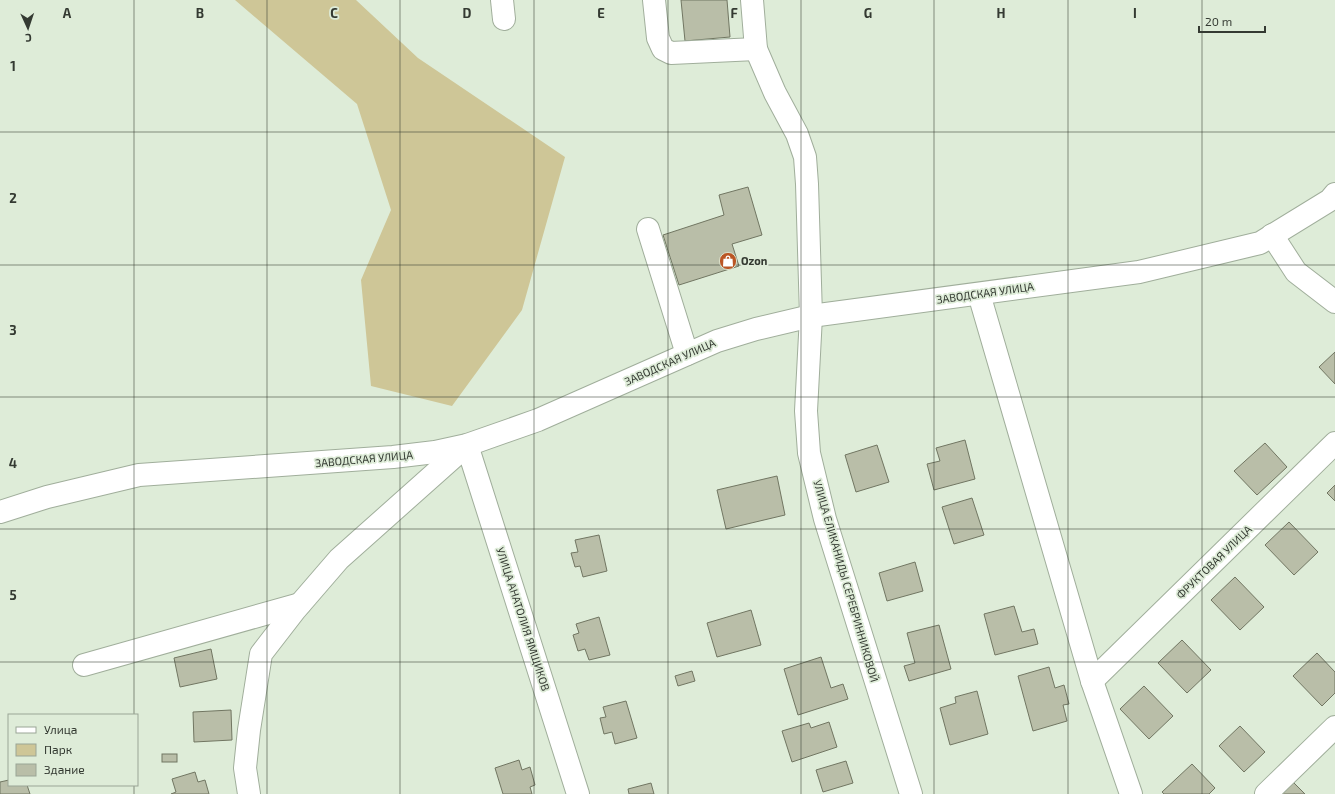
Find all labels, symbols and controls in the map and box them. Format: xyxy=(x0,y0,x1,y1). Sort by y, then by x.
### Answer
text: A xyxy=(63,5,72,21)
text: B xyxy=(196,5,204,21)
text: C xyxy=(330,5,338,21)
text: D xyxy=(463,5,472,21)
text: E xyxy=(597,5,605,21)
text: F xyxy=(730,5,738,21)
text: G xyxy=(864,5,872,21)
text: H xyxy=(997,5,1006,21)
text: I xyxy=(1133,5,1137,21)
north arrow xyxy=(8,8,48,48)
scale bar xyxy=(1199,8,1265,34)
text: 20 m xyxy=(1205,14,1232,28)
text: С xyxy=(24,32,32,45)
text: 1 xyxy=(10,58,16,74)
text: 2 xyxy=(9,190,17,206)
shop icon: Ozon xyxy=(718,251,738,271)
place label: Ozon xyxy=(741,254,767,267)
street label: ЗАВОДСКАЯ УЛИЦА xyxy=(935,279,1035,306)
text: 3 xyxy=(9,322,17,338)
street label: ЗАВОДСКАЯ УЛИЦА xyxy=(622,336,717,387)
street label: ЗАВОДСКАЯ УЛИЦА xyxy=(314,448,414,469)
text: 4 xyxy=(9,455,17,471)
street label: УЛИЦА ЕЛИКАНИДЫ СЕРЕБРИННИКОВОЙ xyxy=(811,478,882,683)
street label: ФРУКТОВАЯ УЛИЦА xyxy=(1173,522,1254,601)
street label: УЛИЦА АНАТОЛИЯ ЯМЩИКОВ xyxy=(494,545,553,693)
text: 5 xyxy=(9,587,17,603)
legend xyxy=(8,714,138,786)
text: Улица xyxy=(44,722,77,736)
text: Парк xyxy=(44,742,73,756)
text: Здание xyxy=(44,762,85,776)

